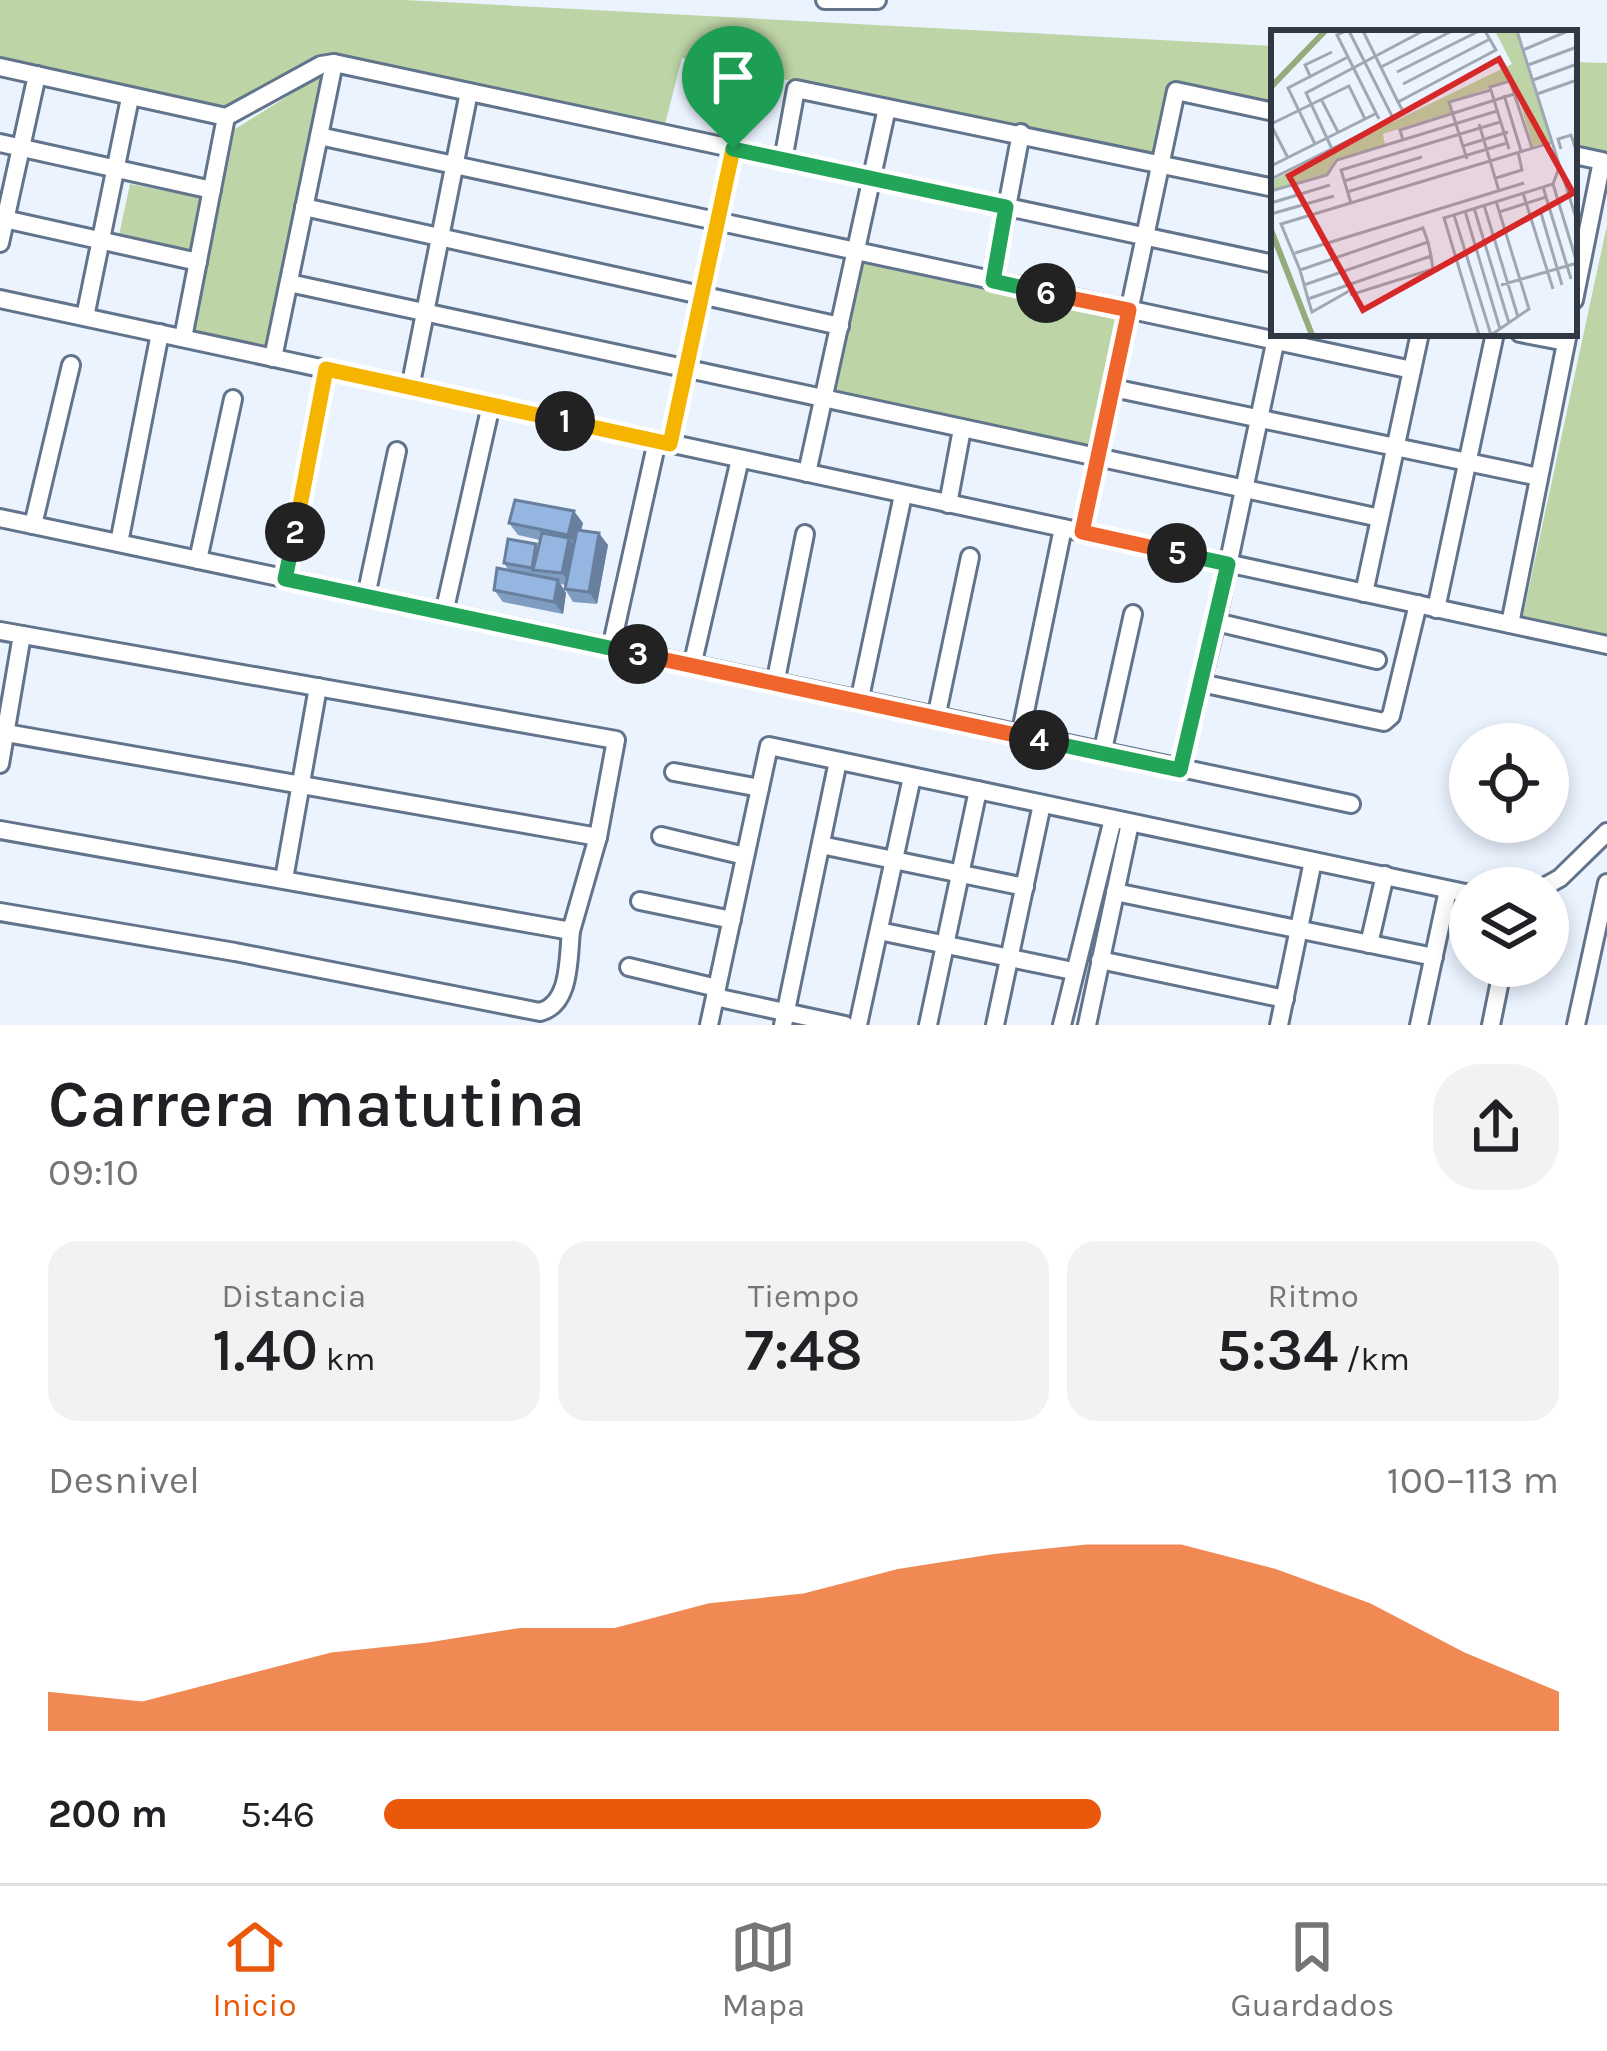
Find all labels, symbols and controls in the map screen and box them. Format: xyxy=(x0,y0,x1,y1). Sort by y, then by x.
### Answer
pin xyxy=(682,26,784,149)
inset map xyxy=(1271,30,1577,336)
icon: arrive xyxy=(700,44,766,110)
pin: 6 xyxy=(1016,263,1076,323)
text: 6 xyxy=(1036,274,1056,312)
pin: 1 xyxy=(535,391,595,451)
text: 1 xyxy=(559,402,571,440)
pin: 2 xyxy=(265,502,325,562)
text: 2 xyxy=(285,513,305,551)
pin: 5 xyxy=(1147,523,1207,583)
text: 5 xyxy=(1167,534,1187,572)
pin: 3 xyxy=(608,624,668,684)
text: 3 xyxy=(628,635,648,673)
pin: 4 xyxy=(1009,710,1069,770)
text: 4 xyxy=(1029,721,1049,759)
map controls xyxy=(1449,723,1569,987)
button: locate xyxy=(1449,723,1569,843)
button: layers xyxy=(1449,867,1569,987)
button: share xyxy=(1433,1064,1559,1190)
text: Carrera matutina xyxy=(48,1065,585,1143)
text: 09:10 xyxy=(48,1149,139,1195)
text: Distancia xyxy=(222,1277,366,1315)
text: Tiempo xyxy=(748,1277,859,1315)
text: Ritmo xyxy=(1267,1277,1359,1315)
text: 1.40 xyxy=(212,1315,318,1385)
text: 7:48 xyxy=(744,1315,863,1385)
text: 5:34 xyxy=(1216,1315,1338,1385)
text: km xyxy=(318,1340,375,1378)
text: /km xyxy=(1338,1340,1410,1378)
text: Desnivel xyxy=(48,1457,200,1503)
text: 100–113 m xyxy=(1387,1457,1559,1503)
text: 200 m xyxy=(48,1791,168,1837)
text: 5:46 xyxy=(240,1791,315,1837)
tab: Inicio xyxy=(213,1914,296,2024)
tab: Mapa xyxy=(722,1914,805,2024)
tab: Guardados xyxy=(1230,1914,1394,2024)

